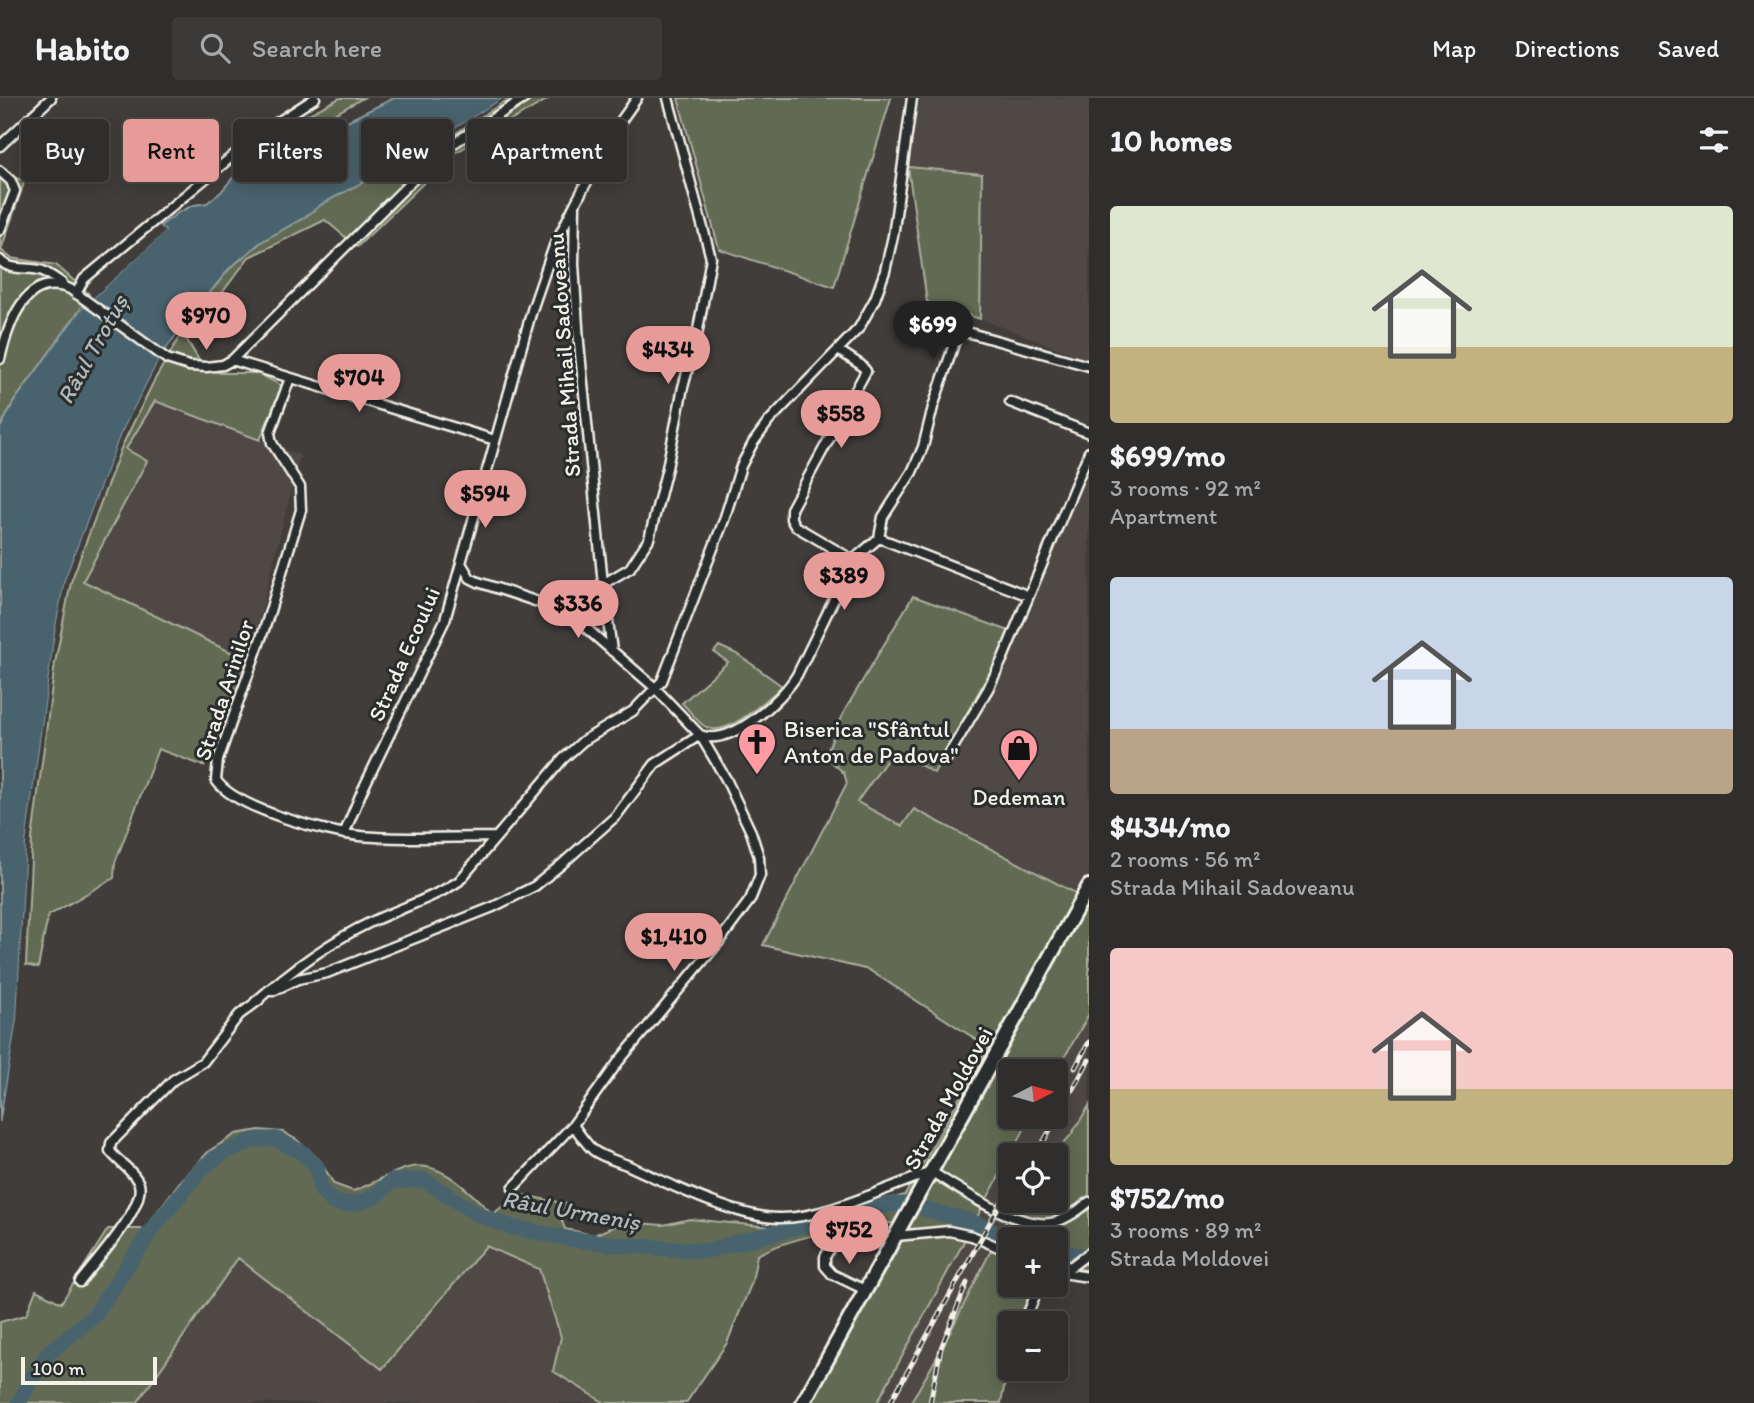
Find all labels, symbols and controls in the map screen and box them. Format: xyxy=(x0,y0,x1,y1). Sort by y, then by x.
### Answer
search box xyxy=(172,17,662,80)
text: Habito xyxy=(35,29,130,68)
icon: search xyxy=(196,29,234,67)
text: Search here xyxy=(252,32,382,64)
text: Map xyxy=(1432,34,1476,63)
text: Directions xyxy=(1514,34,1620,63)
text: Saved xyxy=(1658,34,1719,63)
chip: Buy xyxy=(21,119,109,182)
chip: Rent xyxy=(123,119,219,182)
chip: Filters xyxy=(233,119,347,182)
chip: New xyxy=(361,119,453,182)
chip: Apartment xyxy=(467,119,627,182)
icon: filters xyxy=(1695,121,1733,159)
text: 10 homes xyxy=(1110,122,1233,159)
street label: Strada Mihail Sadoveanu xyxy=(541,232,587,478)
icon: home xyxy=(1359,251,1485,377)
water label: Râul Trotuș xyxy=(50,288,134,409)
pin: $970 xyxy=(165,292,247,352)
text: $970 xyxy=(181,301,231,329)
pin: $699 xyxy=(892,302,974,361)
text: $699 xyxy=(909,310,957,338)
pin: $434 xyxy=(627,327,709,386)
text: $434 xyxy=(642,335,694,363)
pin: $704 xyxy=(318,354,400,414)
text: $704 xyxy=(333,363,385,391)
pin: $558 xyxy=(800,390,882,450)
text: $558 xyxy=(817,399,865,427)
text: $699/mo xyxy=(1110,437,1226,474)
pin: $594 xyxy=(444,470,526,530)
text: 3 rooms · 92 m² xyxy=(1110,474,1261,502)
text: $594 xyxy=(460,479,510,507)
text: Apartment xyxy=(1110,502,1217,530)
pin: $389 xyxy=(803,552,885,612)
text: $389 xyxy=(820,561,868,589)
pin: $336 xyxy=(537,580,619,640)
street label: Strada Ecoului xyxy=(362,583,446,725)
text: $336 xyxy=(554,589,602,617)
street label: Strada Arinilor xyxy=(188,616,260,764)
icon: home xyxy=(1359,622,1485,748)
place label: Biserica "Sfântul Anton de Padova" xyxy=(784,715,959,769)
church icon: Biserica "Sfântul Anton de Padova" xyxy=(736,721,778,776)
shop icon: Dedeman xyxy=(998,727,1040,782)
place label: Dedeman xyxy=(972,783,1066,811)
text: $434/mo xyxy=(1110,808,1231,845)
text: 2 rooms · 56 m² xyxy=(1110,845,1261,873)
text: Strada Mihail Sadoveanu xyxy=(1110,873,1355,901)
pin: $1,410 xyxy=(617,914,731,973)
text: $1,410 xyxy=(641,922,707,950)
icon: home xyxy=(1359,993,1485,1119)
street label: Strada Moldovei xyxy=(897,1022,999,1174)
north arrow xyxy=(998,1059,1068,1129)
map controls xyxy=(998,1059,1068,1381)
button: locate xyxy=(998,1143,1068,1213)
text: $752/mo xyxy=(1110,1179,1225,1216)
water label: Râul Urmeniș xyxy=(500,1184,643,1237)
pin: $752 xyxy=(808,1206,890,1266)
text: $752 xyxy=(825,1215,873,1243)
text: 3 rooms · 89 m² xyxy=(1110,1216,1261,1244)
button: + xyxy=(998,1227,1068,1297)
text: Strada Moldovei xyxy=(1110,1244,1269,1272)
button: − xyxy=(998,1311,1068,1381)
scale bar xyxy=(21,1354,158,1386)
text: 100 m xyxy=(32,1357,84,1380)

